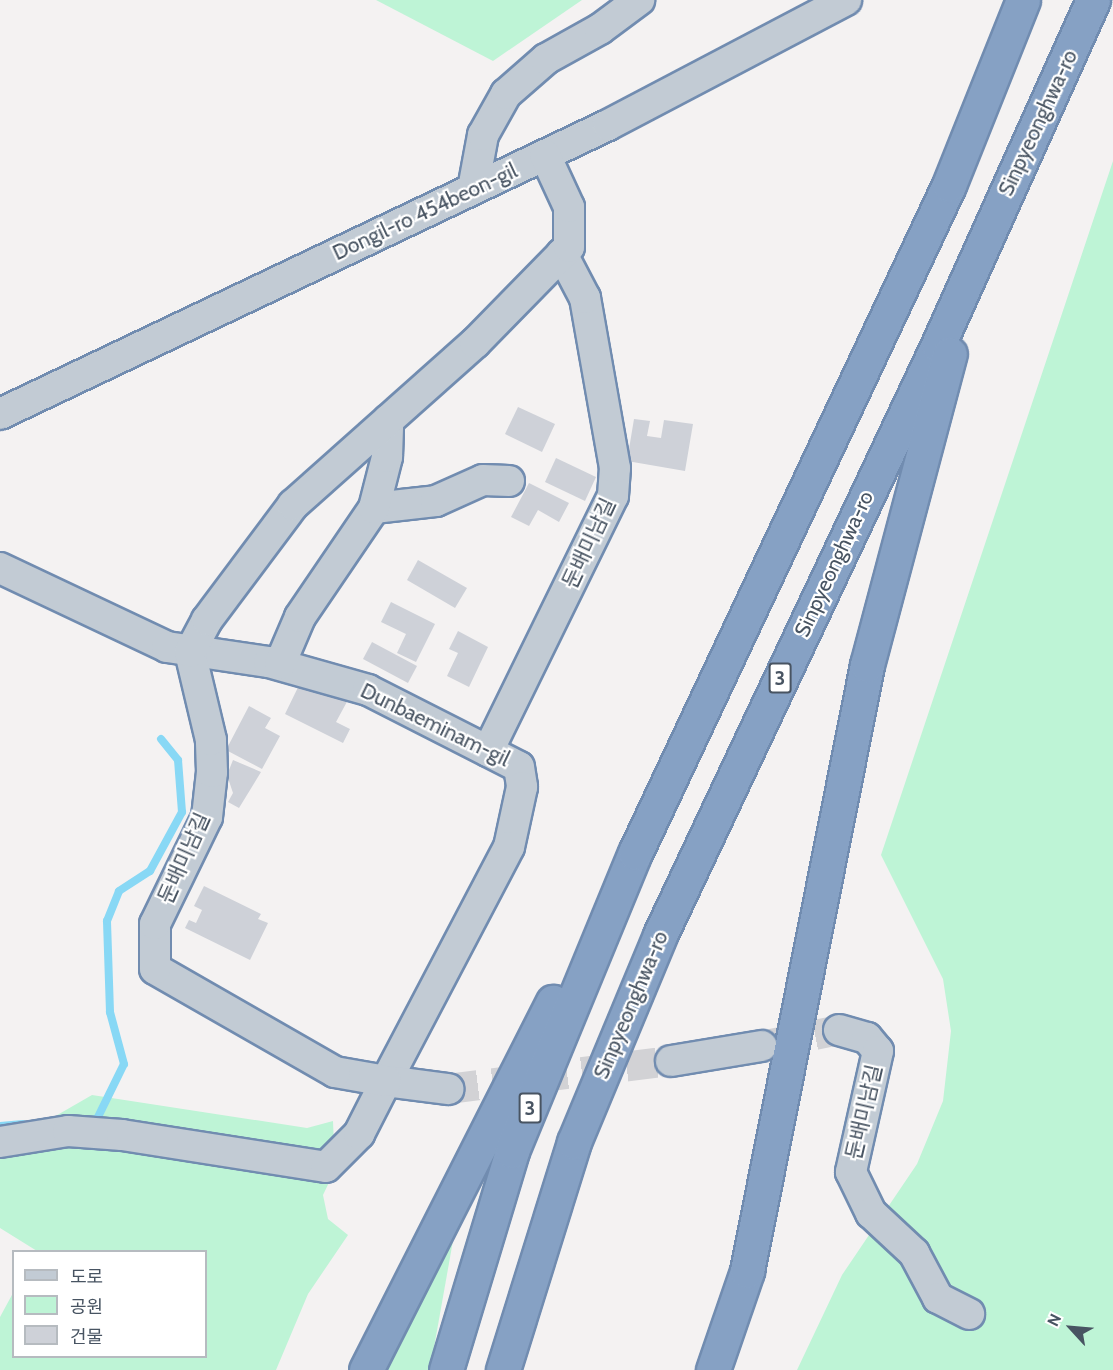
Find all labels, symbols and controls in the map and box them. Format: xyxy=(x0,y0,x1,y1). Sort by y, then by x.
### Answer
street label: Sinpyeonghwa-ro xyxy=(993,46,1083,200)
street label: Dongil-ro 454beon-gil xyxy=(329,158,521,266)
street label: Sinpyeonghwa-ro xyxy=(789,487,879,641)
street label: 둔배미남길 xyxy=(557,494,621,592)
road number: 3 xyxy=(768,661,792,695)
street label: Dunbaeminam-gil xyxy=(356,678,514,772)
street label: 둔배미남길 xyxy=(153,809,215,907)
street label: Sinpyeonghwa-ro xyxy=(589,927,673,1083)
street label: 둔배미남길 xyxy=(841,1062,887,1162)
road number: 3 xyxy=(518,1091,542,1125)
legend xyxy=(12,1250,207,1358)
text: 도로 xyxy=(70,1266,103,1288)
text: 공원 xyxy=(70,1296,103,1318)
north arrow xyxy=(1041,1298,1101,1358)
text: N xyxy=(1043,1311,1065,1329)
text: 건물 xyxy=(70,1326,103,1348)

